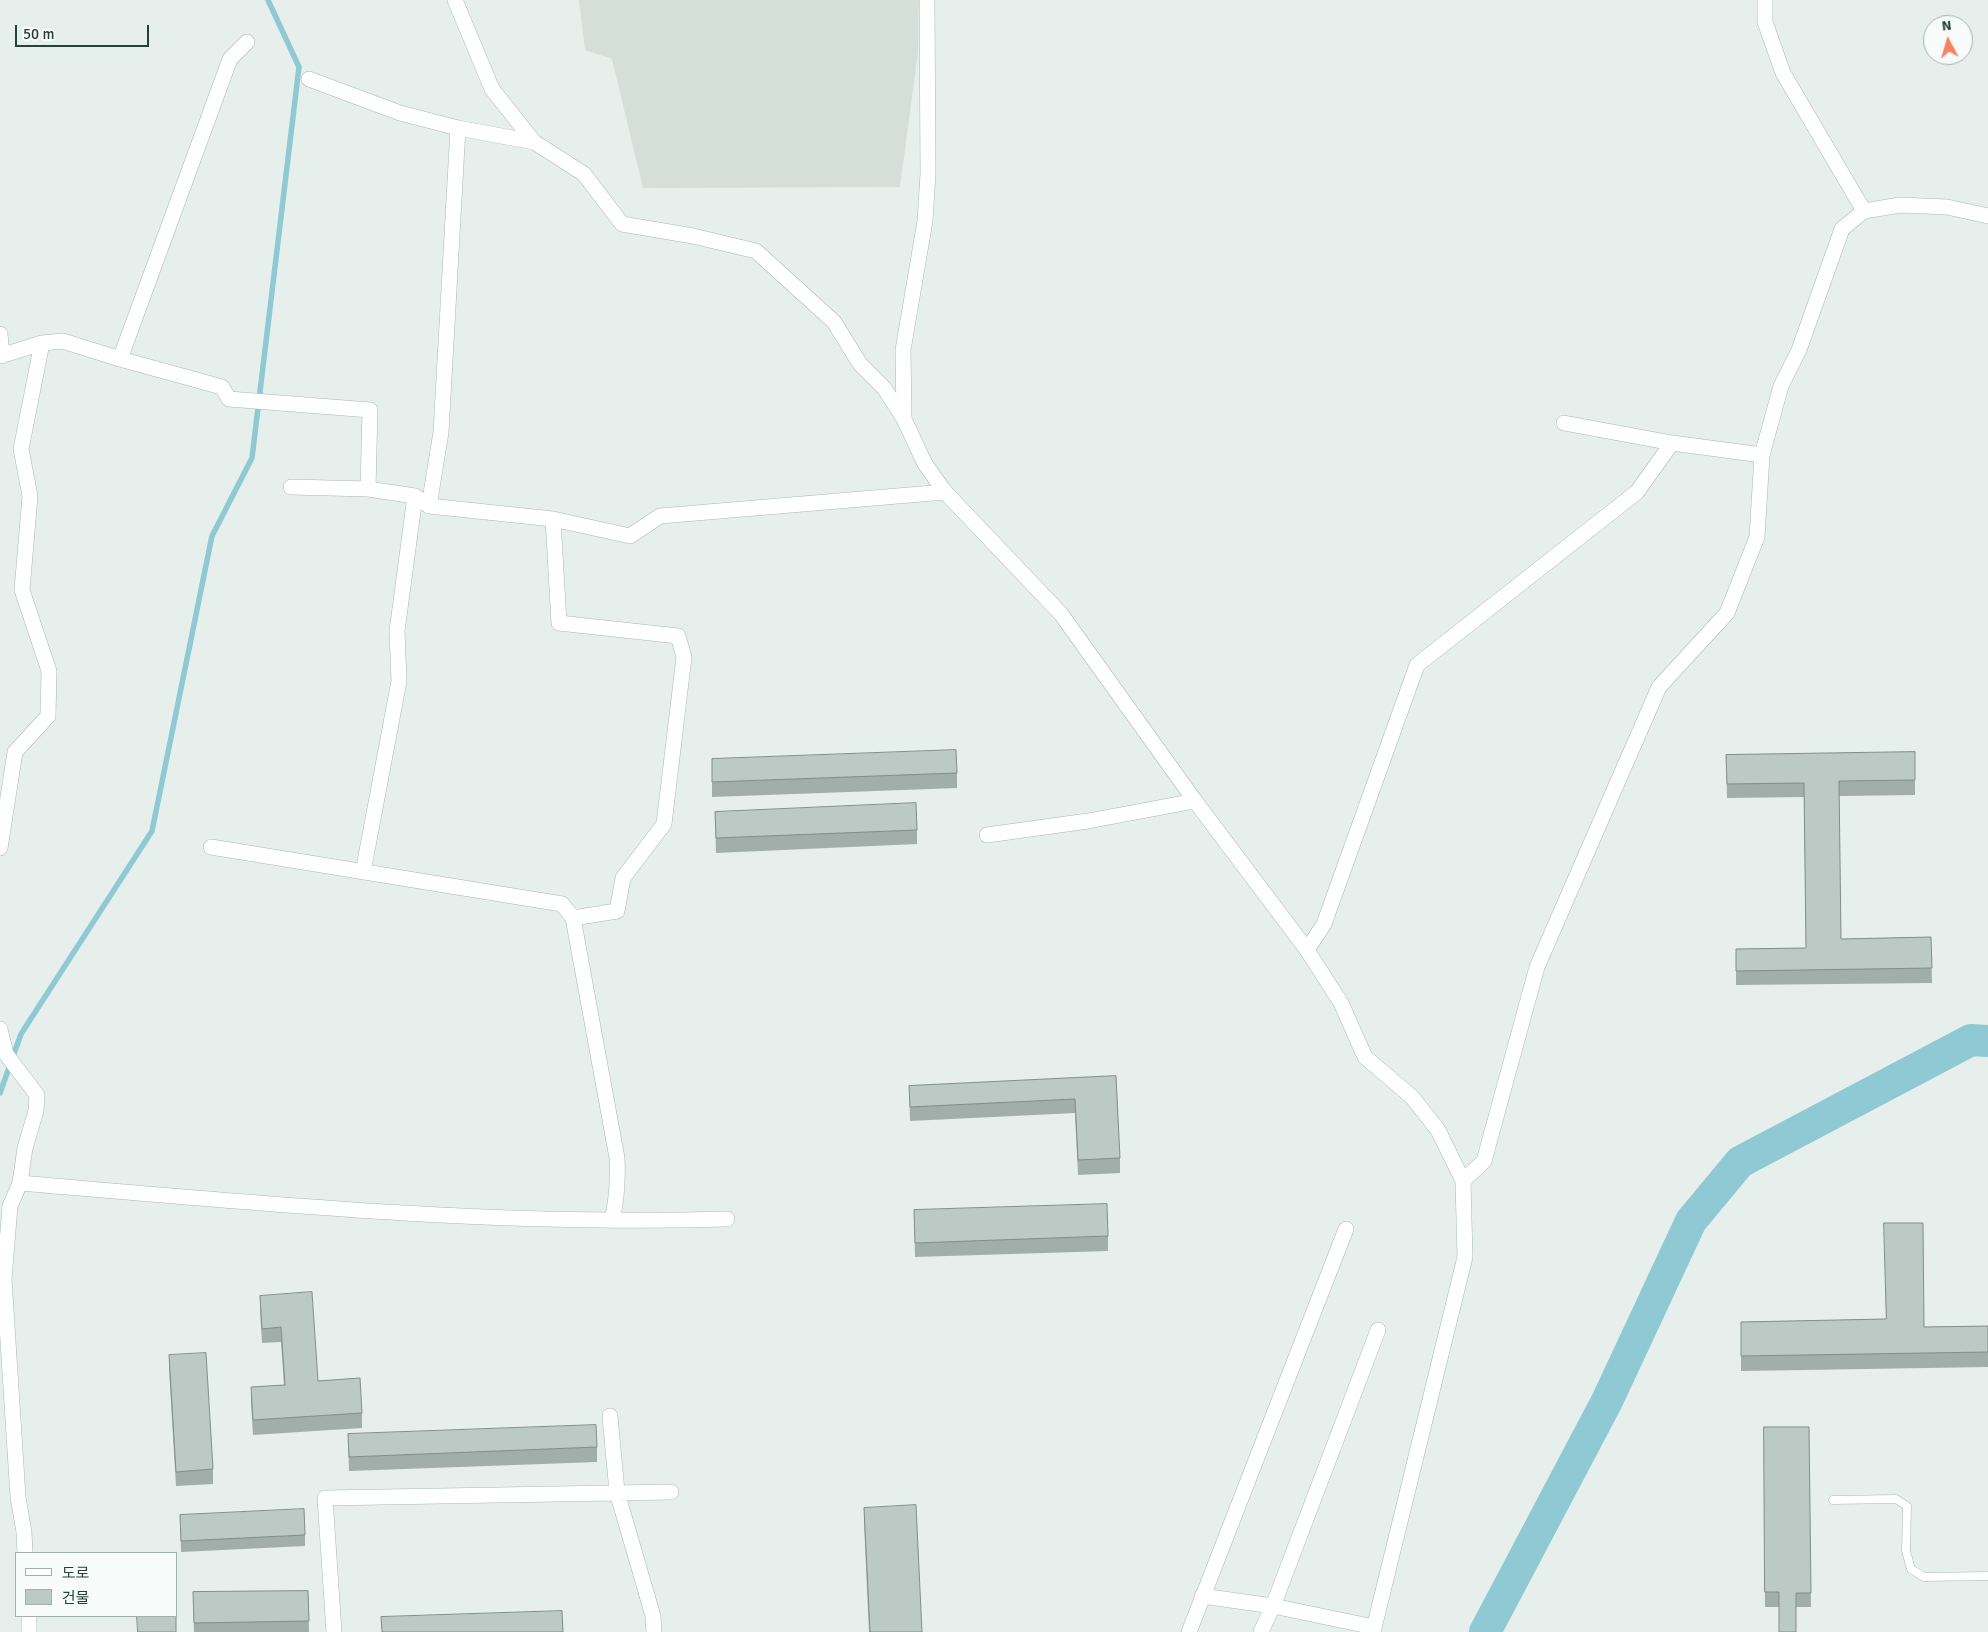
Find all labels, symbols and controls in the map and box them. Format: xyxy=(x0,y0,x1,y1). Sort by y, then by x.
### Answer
scale bar xyxy=(18,15,151,47)
north arrow xyxy=(1923,15,1973,65)
text: N xyxy=(1941,17,1952,35)
text: 50 m xyxy=(23,25,54,43)
legend xyxy=(15,1552,178,1617)
text: 도로 xyxy=(62,1564,90,1582)
text: 건물 xyxy=(62,1589,90,1607)

